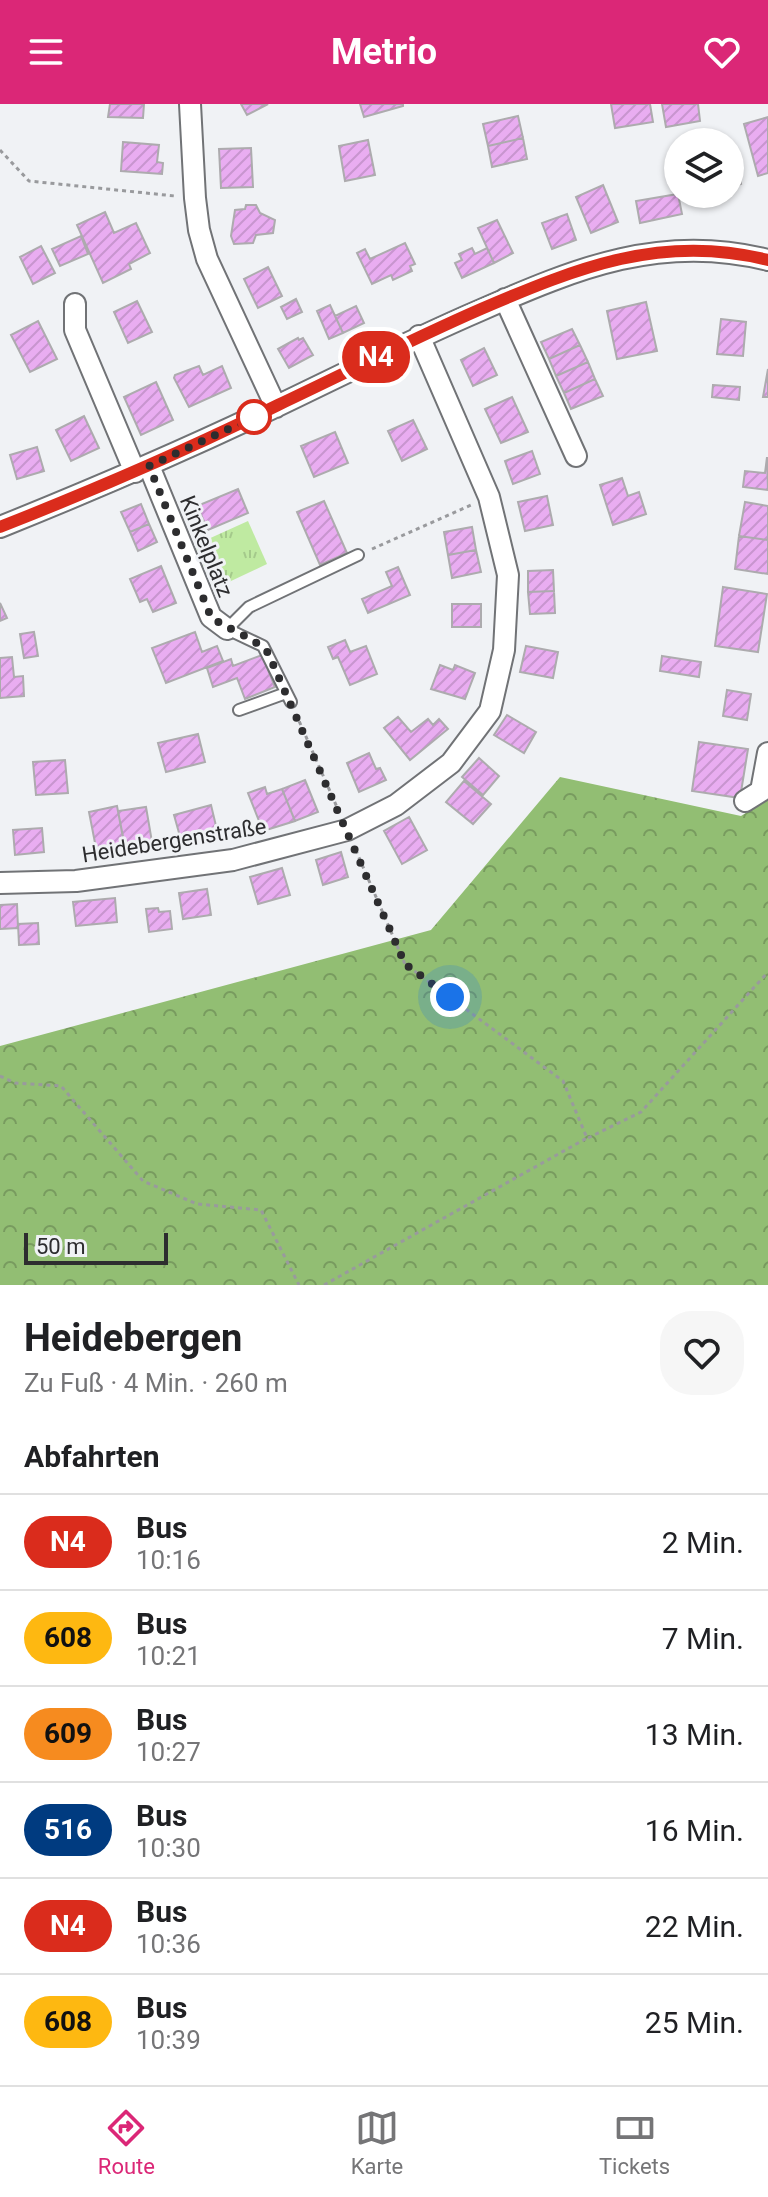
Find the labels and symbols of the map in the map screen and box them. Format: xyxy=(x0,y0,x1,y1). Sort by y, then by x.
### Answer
line badge: N4 xyxy=(340,331,412,383)
unlabelled marker xyxy=(237,400,271,434)
street label: Kinkelplatz xyxy=(175,492,238,601)
street label: Heidebergenstraße xyxy=(80,814,268,867)
your location xyxy=(430,977,470,1017)
scale bar xyxy=(24,1229,168,1265)

